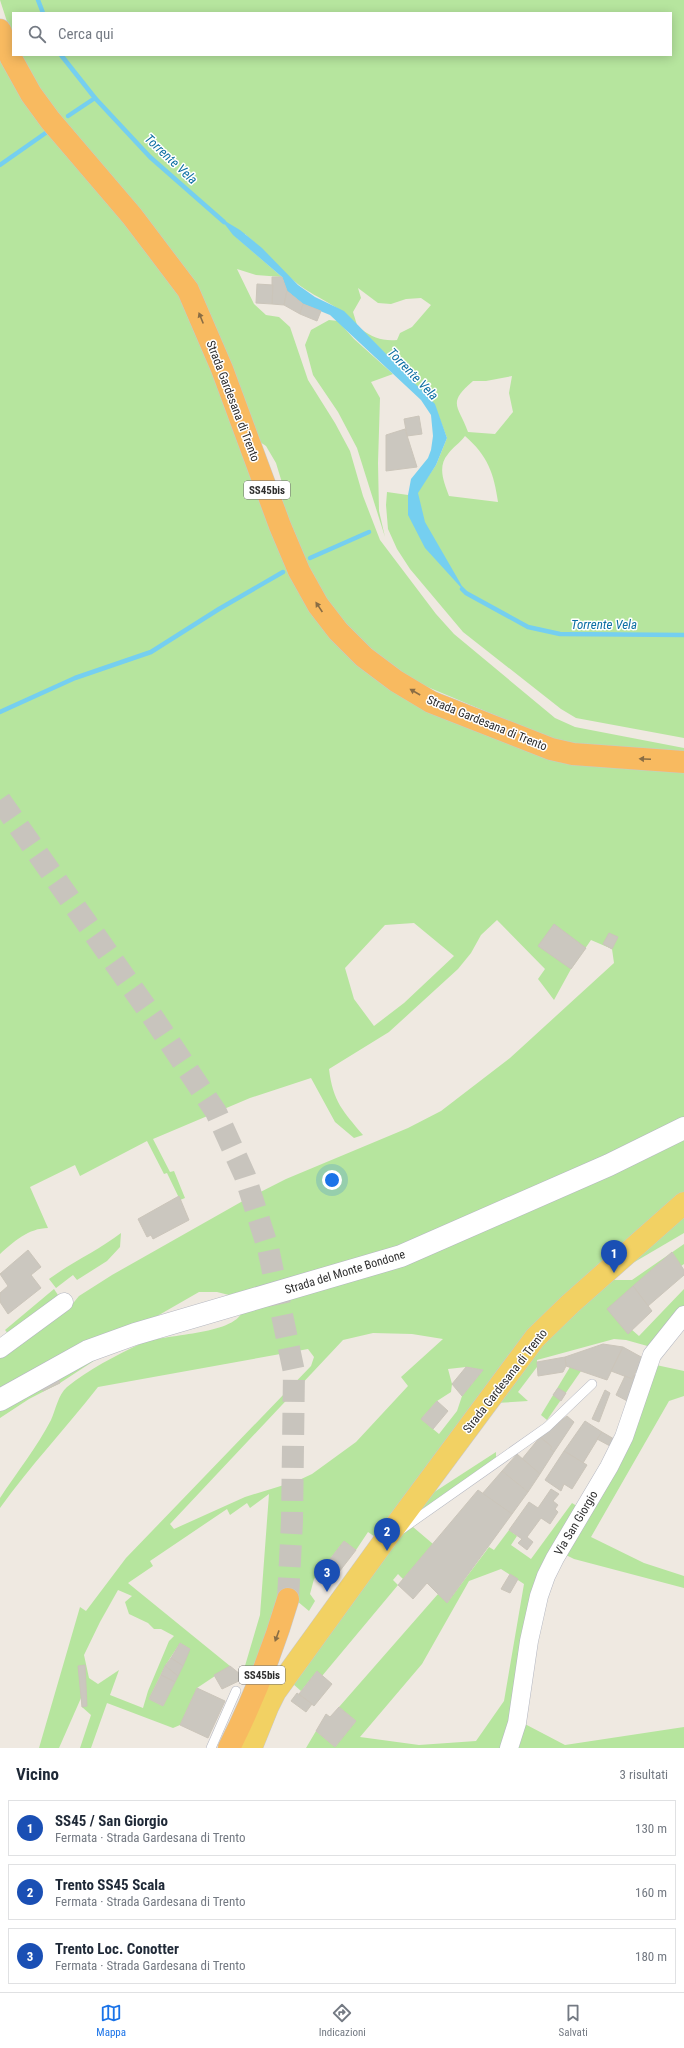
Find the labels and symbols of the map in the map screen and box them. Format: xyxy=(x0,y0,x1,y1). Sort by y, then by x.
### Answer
water label: Torrente Vela xyxy=(142,131,200,187)
one-way arrow xyxy=(198,313,204,324)
street label: Strada Gardesana di Trento xyxy=(203,339,263,463)
water label: Torrente Vela xyxy=(385,345,441,403)
road number: SS45bis xyxy=(244,481,290,499)
one-way arrow xyxy=(316,601,323,612)
water label: Torrente Vela xyxy=(571,617,637,632)
one-way arrow xyxy=(410,689,421,696)
street label: Strada Gardesana di Trento xyxy=(425,692,549,754)
one-way arrow xyxy=(639,756,651,763)
your location xyxy=(322,1170,342,1190)
pin: 1 xyxy=(601,1240,627,1273)
street label: Strada del Monte Bondone xyxy=(283,1247,407,1297)
street label: Strada Gardesana di Trento xyxy=(460,1326,550,1436)
street label: Via San Giorgio xyxy=(551,1488,601,1558)
pin: 2 xyxy=(374,1518,400,1551)
pin: 3 xyxy=(314,1559,340,1592)
one-way arrow xyxy=(273,1630,279,1642)
road number: SS45bis xyxy=(239,1666,285,1684)

